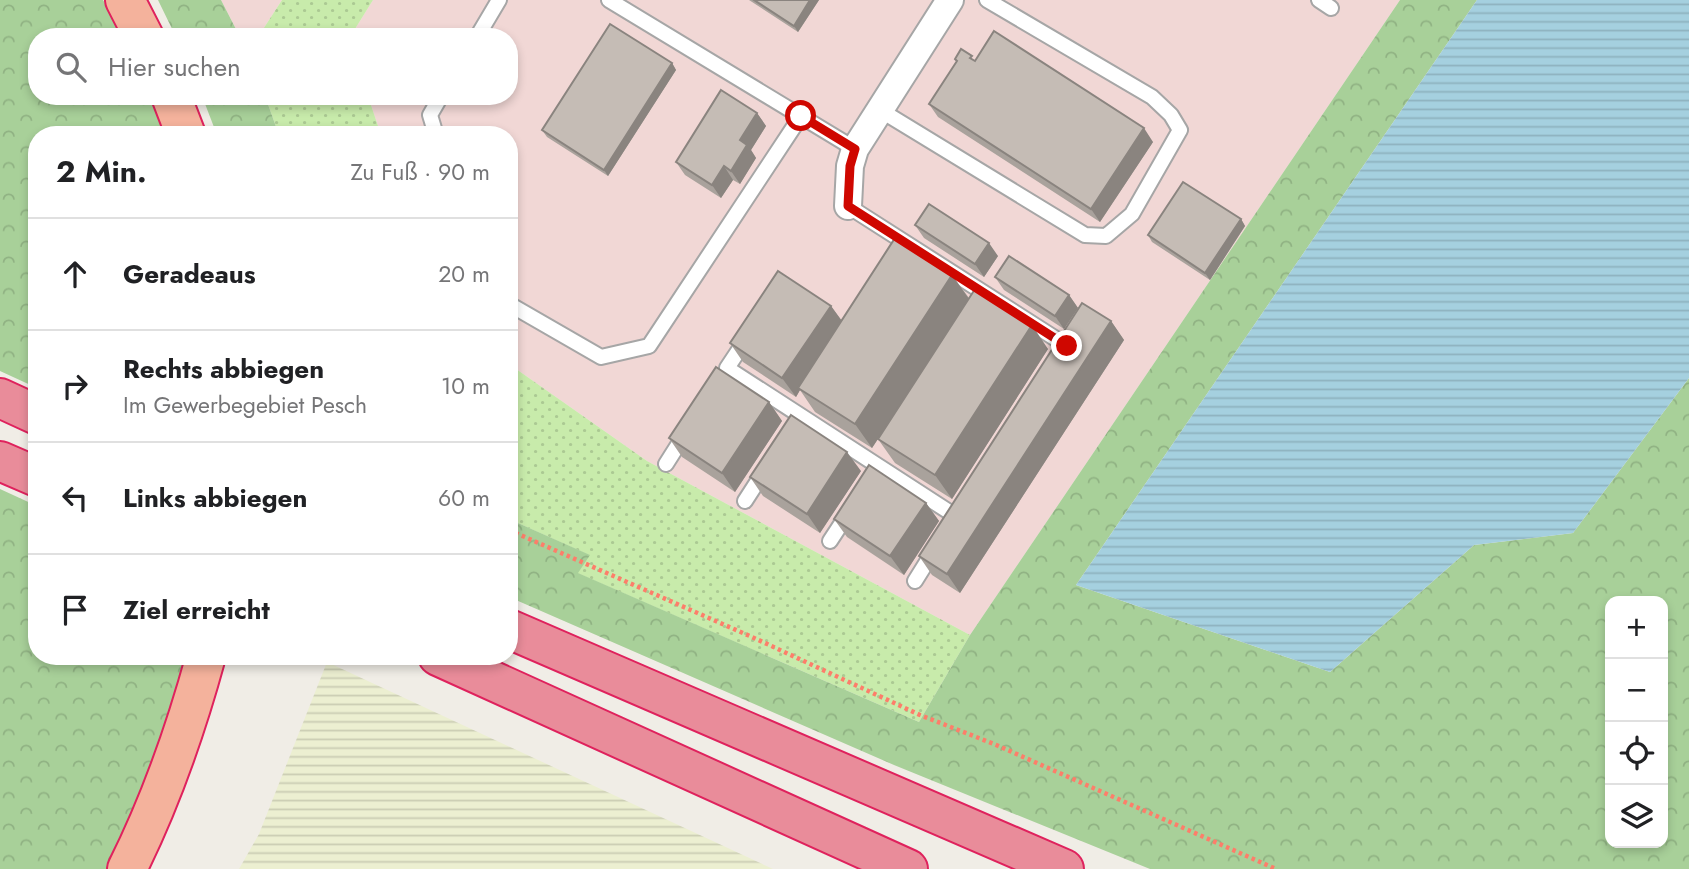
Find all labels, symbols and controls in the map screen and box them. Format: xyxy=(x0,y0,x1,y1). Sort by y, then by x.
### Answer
search box xyxy=(28,28,518,105)
icon: search xyxy=(52,48,90,86)
text: Hier suchen xyxy=(108,48,241,86)
route start xyxy=(785,100,816,131)
text: 2 Min. xyxy=(56,150,147,193)
text: Zu Fuß · 90 m xyxy=(350,155,490,189)
icon: ahead xyxy=(56,255,94,293)
text: Geradeaus xyxy=(123,255,256,293)
text: 20 m xyxy=(438,257,490,291)
route end xyxy=(1051,330,1082,361)
text: Rechts abbiegen xyxy=(123,350,324,388)
icon: right xyxy=(56,367,94,405)
text: 10 m xyxy=(441,369,490,403)
text: Im Gewerbegebiet Pesch xyxy=(123,388,367,422)
icon: left xyxy=(56,479,94,517)
text: Links abbiegen xyxy=(123,479,307,517)
text: 60 m xyxy=(438,481,490,515)
icon: arrive xyxy=(56,591,94,629)
text: Ziel erreicht xyxy=(123,591,270,629)
map controls xyxy=(1605,596,1668,848)
button: + xyxy=(1605,596,1668,659)
button: − xyxy=(1605,659,1668,722)
button: locate xyxy=(1605,722,1668,785)
button: layers xyxy=(1605,785,1668,848)

